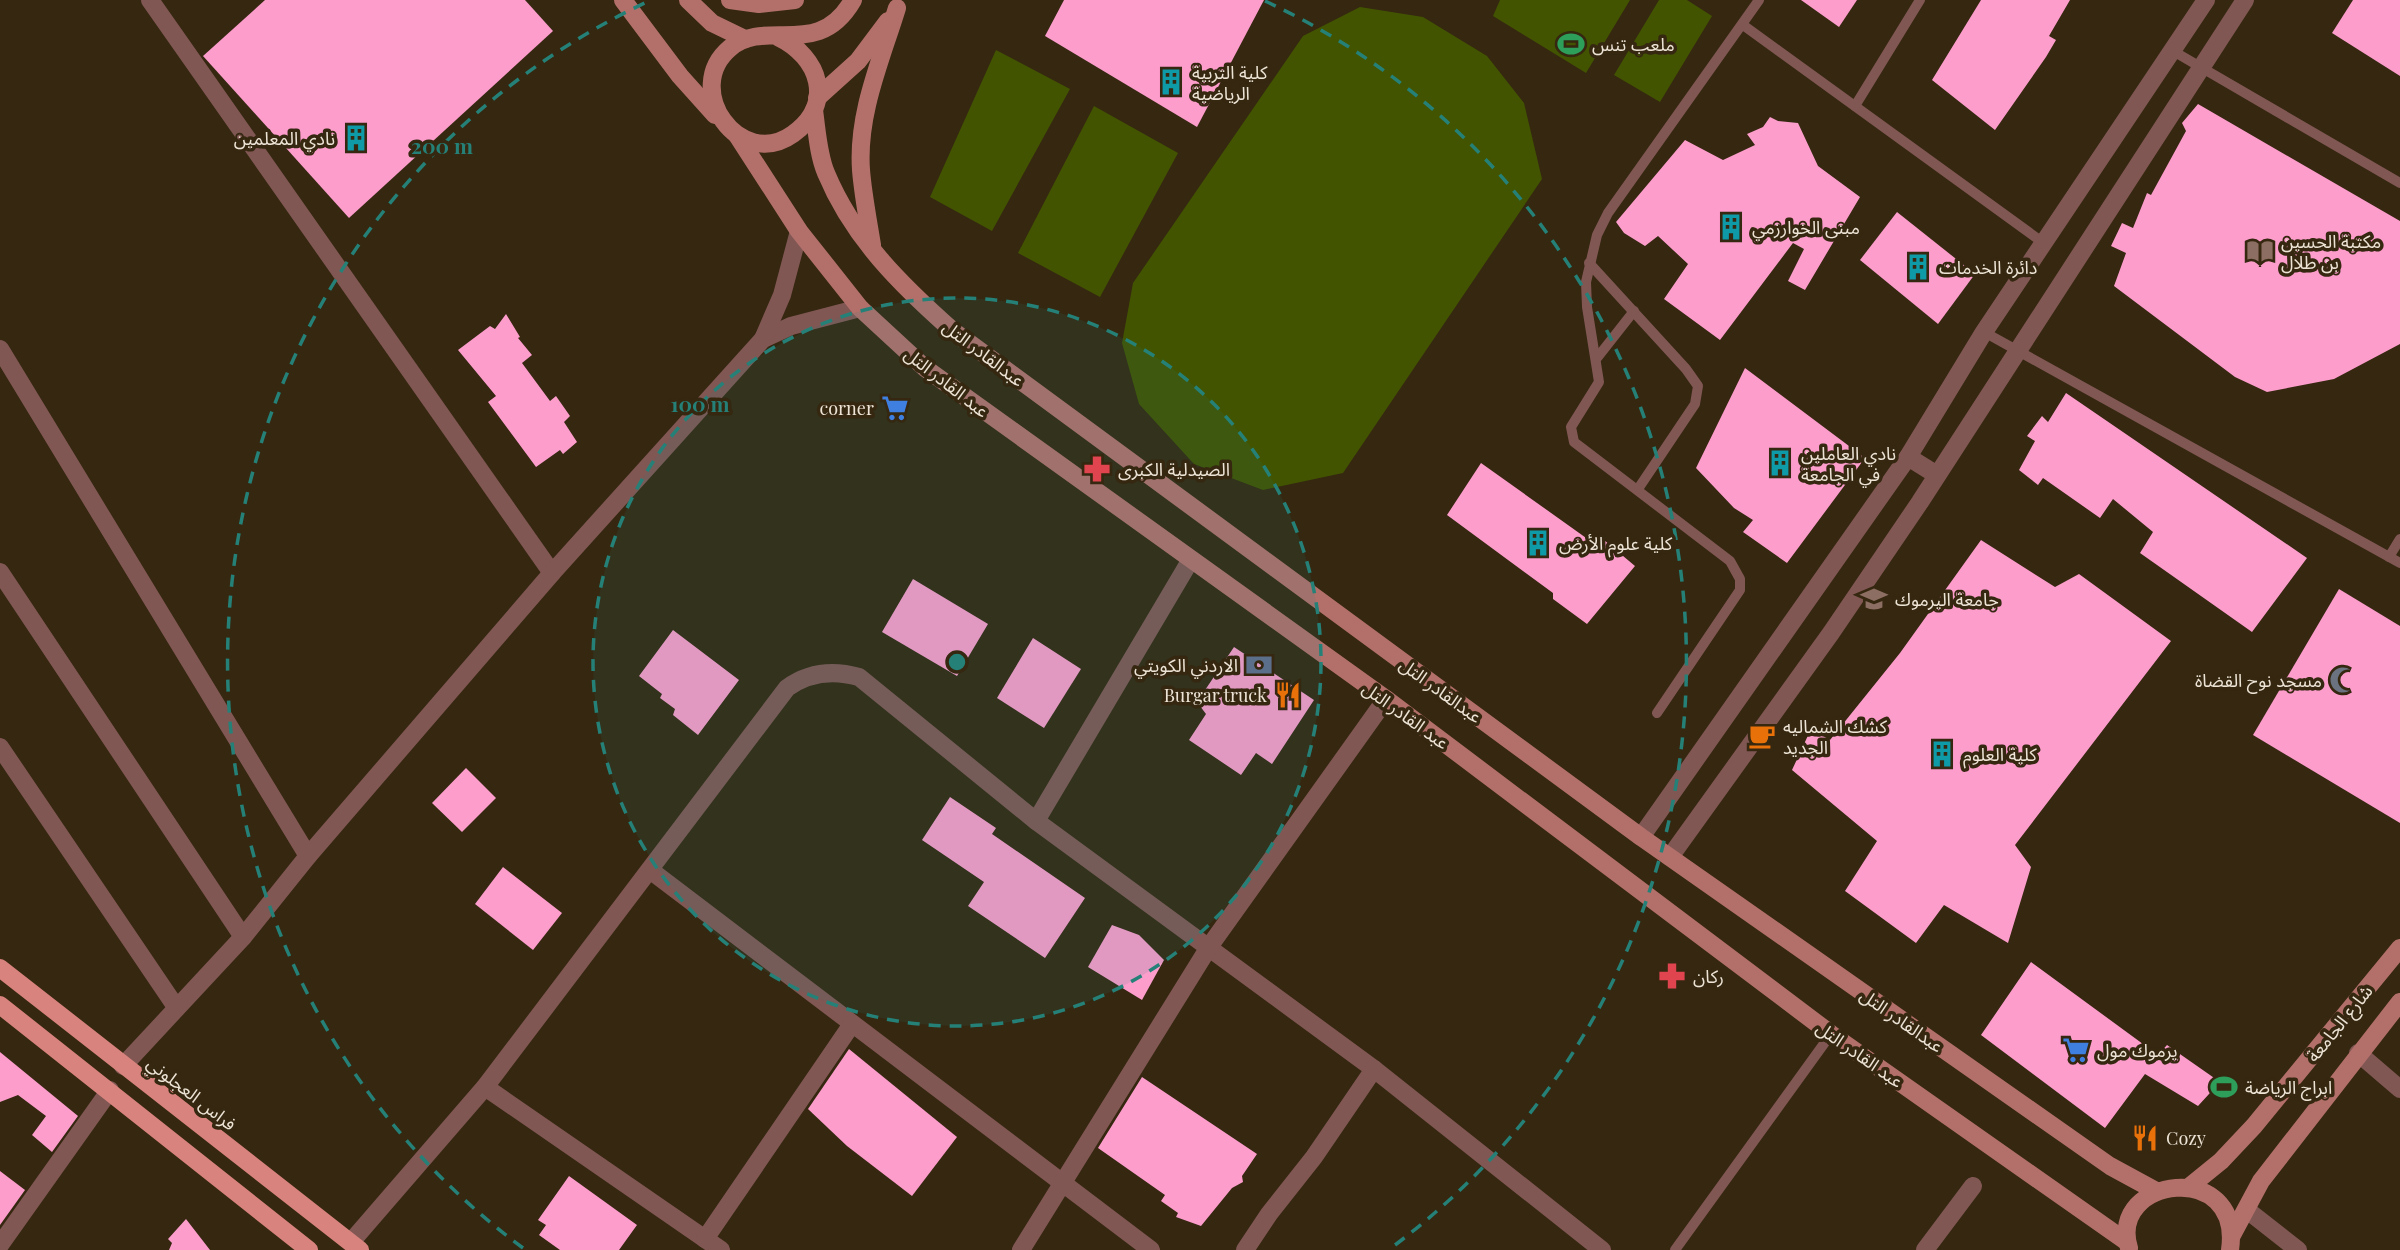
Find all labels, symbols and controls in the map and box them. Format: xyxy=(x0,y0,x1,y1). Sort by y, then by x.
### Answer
sports icon: ملعب تنس xyxy=(1556,29,1586,59)
place label: ملعب تنس xyxy=(1592,32,1675,56)
place label: كلية التربية الرياضية xyxy=(1192,60,1268,105)
building icon: كلية التربية الرياضية xyxy=(1156,67,1186,97)
building icon: نادي المعلمين xyxy=(341,123,371,153)
place label: نادي المعلمين xyxy=(234,126,335,152)
text: 200 m xyxy=(411,131,473,159)
building icon: مبنى الخوارزمي xyxy=(1716,212,1746,242)
place label: مبنى الخوارزمي xyxy=(1752,215,1860,241)
place label: مكتبة الحسين بن طلال xyxy=(2281,229,2381,274)
library icon: مكتبة الحسين بن طلال xyxy=(2245,236,2275,266)
building icon: دائرة الخدمات xyxy=(1903,252,1933,282)
place label: دائرة الخدمات xyxy=(1939,255,2037,279)
street label: عبدالقادر التل xyxy=(938,314,1030,392)
street label: عبد القادر التل xyxy=(900,341,994,423)
text: 100 m xyxy=(670,389,730,417)
supermarket icon: corner xyxy=(880,393,910,423)
place label: corner xyxy=(820,396,874,420)
place label: نادي العاملين في الجامعة xyxy=(1801,441,1896,488)
building icon: نادي العاملين في الجامعة xyxy=(1765,448,1795,478)
pharmacy icon: الصيدلية الكبرى xyxy=(1082,454,1112,484)
place label: الصيدلية الكبرى xyxy=(1118,457,1230,481)
building icon: كلية علوم الأرض xyxy=(1523,528,1553,558)
place label: كلية علوم الأرض xyxy=(1559,531,1673,558)
school or university icon: جامعة اليرموك xyxy=(1859,584,1889,614)
place label: جامعة اليرموك xyxy=(1895,587,1999,611)
centre of rings xyxy=(945,650,969,674)
bank icon: الاردني الكويتي xyxy=(1244,650,1274,680)
street label: عبدالقادر التل xyxy=(1395,652,1487,728)
place label: الاردني الكويتي xyxy=(1134,653,1238,679)
mosque icon: مسجد نوح القضاة xyxy=(2328,665,2358,695)
place label: مسجد نوح القضاة xyxy=(2195,668,2322,694)
street label: عبد القادر التل xyxy=(1358,676,1454,754)
restaurant icon: Burgar truck xyxy=(1273,680,1303,710)
place label: Burgar truck xyxy=(1164,683,1267,707)
place label: كشك الشماليه الجديد xyxy=(1783,714,1887,759)
cafe icon: كشك الشماليه الجديد xyxy=(1747,721,1777,751)
building icon: كلية العلوم xyxy=(1927,739,1957,769)
place label: كلية العلوم xyxy=(1963,742,2037,769)
pharmacy icon: ركان xyxy=(1657,961,1687,991)
place label: ركان xyxy=(1693,964,1724,988)
street label: شارع الجامعة xyxy=(2300,979,2380,1069)
street label: عبدالقادر التل xyxy=(1856,983,1948,1057)
street label: عبد القادر التل xyxy=(1812,1015,1908,1093)
supermarket icon: يرموك مول xyxy=(2061,1035,2091,1065)
place label: يرموك مول xyxy=(2097,1038,2178,1062)
street label: فراس العجلوني xyxy=(141,1051,242,1137)
sports icon: ابراج الرياضة xyxy=(2209,1072,2239,1102)
place label: ابراج الرياضة xyxy=(2245,1075,2332,1101)
restaurant icon: Cozy xyxy=(2130,1123,2160,1153)
place label: Cozy xyxy=(2166,1126,2206,1150)

